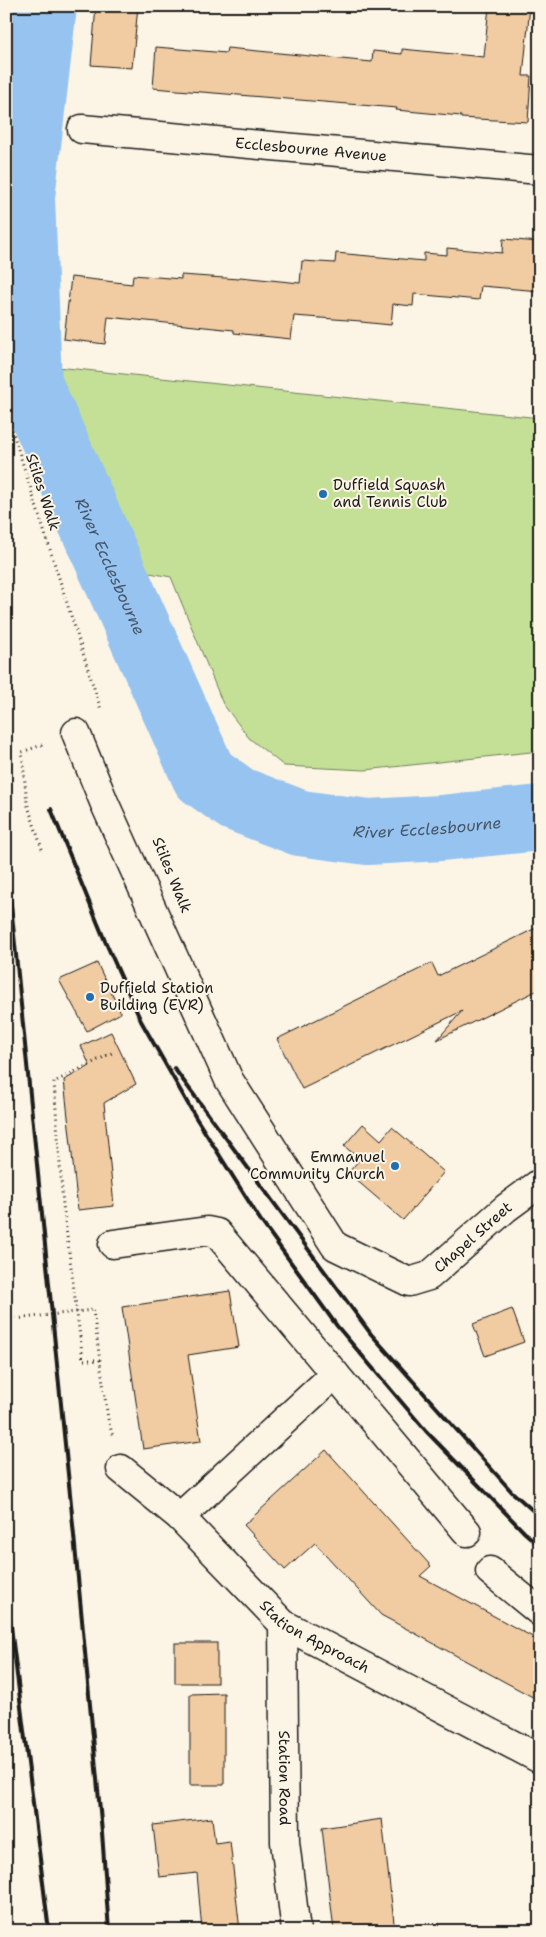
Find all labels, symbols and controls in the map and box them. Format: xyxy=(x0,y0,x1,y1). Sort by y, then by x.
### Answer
street label: Ecclesbourne Avenue xyxy=(234,133,388,166)
street label: Stiles Walk xyxy=(21,451,65,533)
place label: Duffield Squash and Tennis Club xyxy=(333,475,447,512)
marker: Duffield Squash and Tennis Club xyxy=(317,488,329,500)
water label: River Ecclesbourne xyxy=(71,494,150,638)
water label: River Ecclesbourne xyxy=(352,811,502,843)
street label: Stiles Walk xyxy=(148,834,196,916)
place label: Duffield Station Building (EVR) xyxy=(100,978,214,1015)
marker: Duffield Station Building (EVR) xyxy=(84,991,96,1003)
place label: Emmanuel Community Church xyxy=(250,1147,385,1184)
marker: Emmanuel Community Church xyxy=(389,1160,401,1172)
street label: Chapel Street xyxy=(430,1197,516,1277)
street label: Station Approach xyxy=(255,1596,373,1678)
street label: Station Road xyxy=(274,1730,295,1826)

